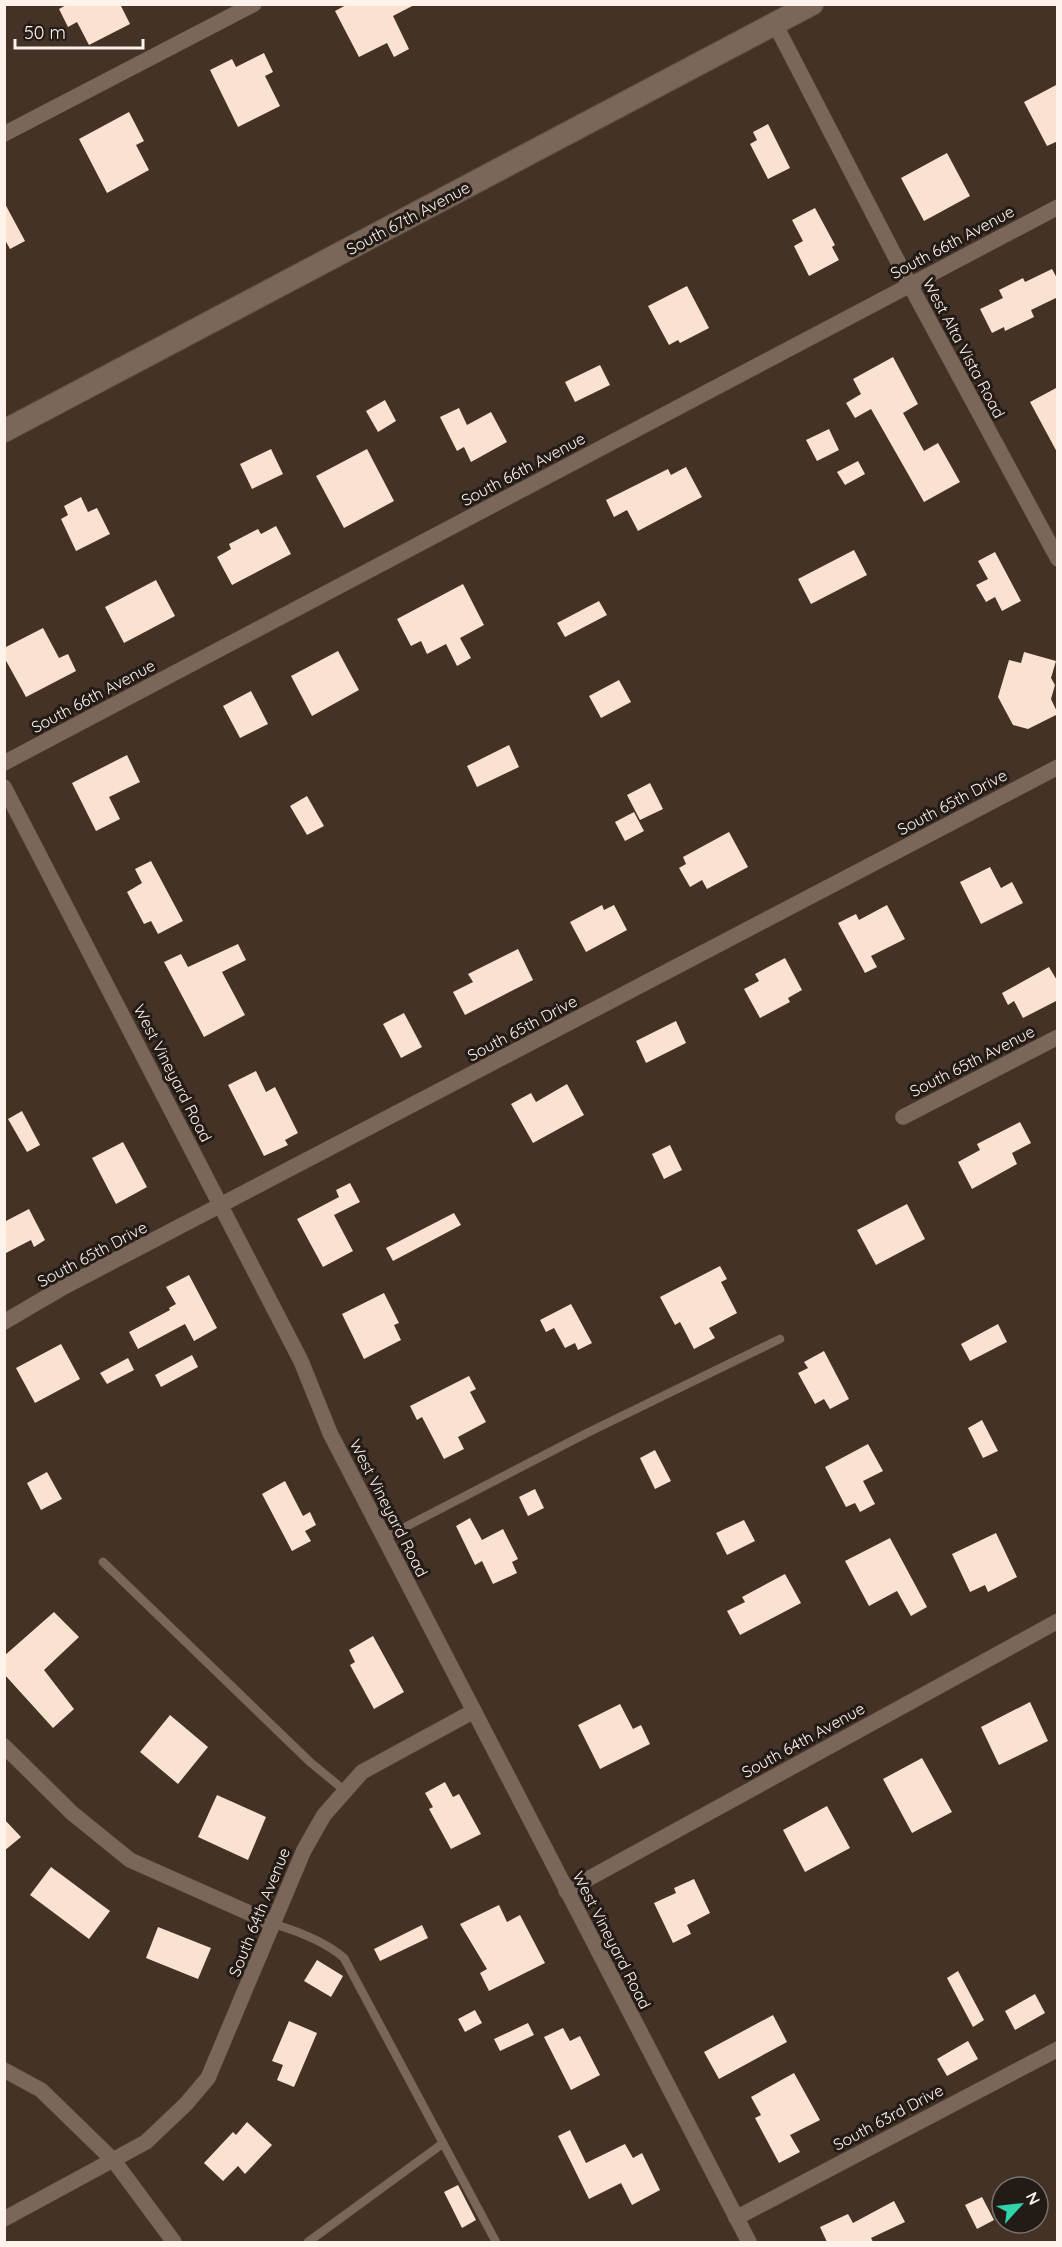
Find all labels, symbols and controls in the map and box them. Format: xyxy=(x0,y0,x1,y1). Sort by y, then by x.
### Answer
scale bar xyxy=(15,12,142,50)
text: 50 m xyxy=(24,21,66,44)
street label: South 67th Avenue xyxy=(343,177,473,259)
street label: South 66th Avenue xyxy=(887,201,1017,283)
street label: West Alta Vista Road xyxy=(919,275,1009,421)
street label: South 66th Avenue xyxy=(458,428,588,510)
street label: South 66th Avenue xyxy=(28,655,158,737)
street label: South 65th Drive xyxy=(894,765,1010,839)
street label: South 65th Drive xyxy=(464,991,580,1065)
street label: West Vineyard Road xyxy=(130,1001,216,1145)
street label: South 65th Avenue xyxy=(906,1021,1038,1101)
street label: South 65th Drive xyxy=(34,1217,150,1291)
street label: West Vineyard Road xyxy=(346,1436,432,1580)
street label: South 64th Avenue xyxy=(738,1698,868,1782)
street label: South 64th Avenue xyxy=(224,1844,294,1980)
street label: West Vineyard Road xyxy=(569,1868,655,2012)
street label: South 63rd Drive xyxy=(829,2080,947,2154)
north arrow xyxy=(990,2175,1050,2235)
text: N xyxy=(1022,2188,1045,2208)

